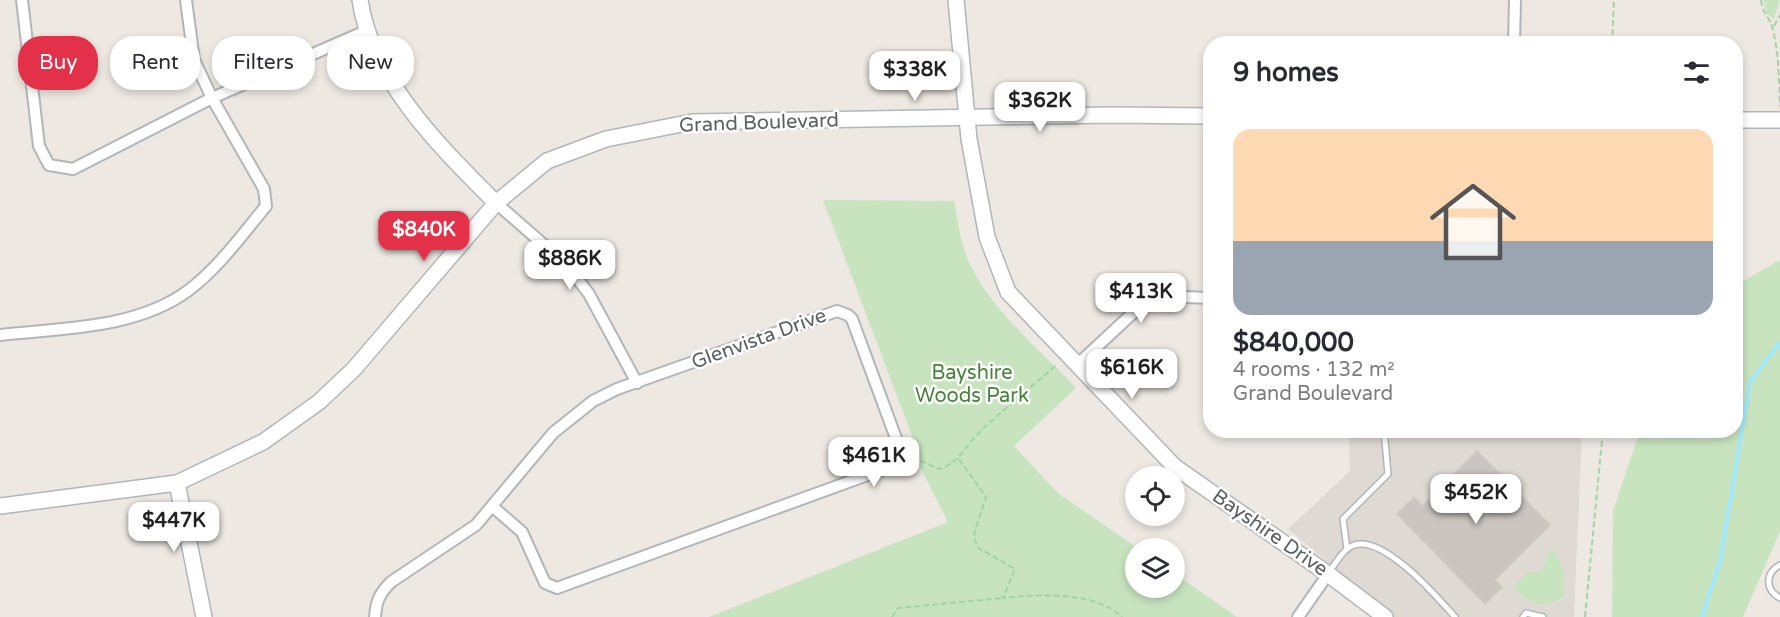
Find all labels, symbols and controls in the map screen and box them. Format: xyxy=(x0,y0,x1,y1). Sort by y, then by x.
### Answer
chip: Buy xyxy=(18,36,98,90)
chip: Rent xyxy=(110,36,200,90)
chip: Filters xyxy=(212,36,315,90)
chip: New xyxy=(327,36,414,90)
pin: $338K xyxy=(873,51,957,102)
icon: filters xyxy=(1680,56,1713,89)
text: 9 homes xyxy=(1233,57,1339,88)
text: $338K xyxy=(883,58,947,82)
pin: $362K xyxy=(998,82,1082,133)
text: $362K xyxy=(1008,89,1072,113)
street label: Grand Boulevard xyxy=(679,108,839,138)
icon: home xyxy=(1419,168,1527,276)
pin: $840K xyxy=(382,211,466,262)
text: $840K xyxy=(392,218,456,242)
pin: $886K xyxy=(528,240,612,291)
text: $886K xyxy=(538,247,602,271)
pin: $413K xyxy=(1099,273,1183,324)
text: $413K xyxy=(1109,280,1173,304)
street label: Glenvista Drive xyxy=(688,303,830,375)
text: $840,000 xyxy=(1233,327,1354,358)
pin: $616K xyxy=(1090,349,1174,400)
text: $616K xyxy=(1100,356,1164,380)
text: 4 rooms · 132 m² xyxy=(1233,358,1395,382)
park label: Bayshire Woods Park xyxy=(915,361,1029,408)
text: Grand Boulevard xyxy=(1233,382,1393,406)
pin: $461K xyxy=(832,437,916,488)
text: $461K xyxy=(842,444,906,468)
map controls xyxy=(1125,466,1185,598)
button: locate xyxy=(1125,466,1185,526)
pin: $452K xyxy=(1434,474,1518,525)
text: $452K xyxy=(1444,481,1508,505)
street label: Bayshire Drive xyxy=(1208,484,1332,582)
pin: $447K xyxy=(132,502,216,553)
text: $447K xyxy=(142,509,206,533)
button: layers xyxy=(1125,538,1185,598)

